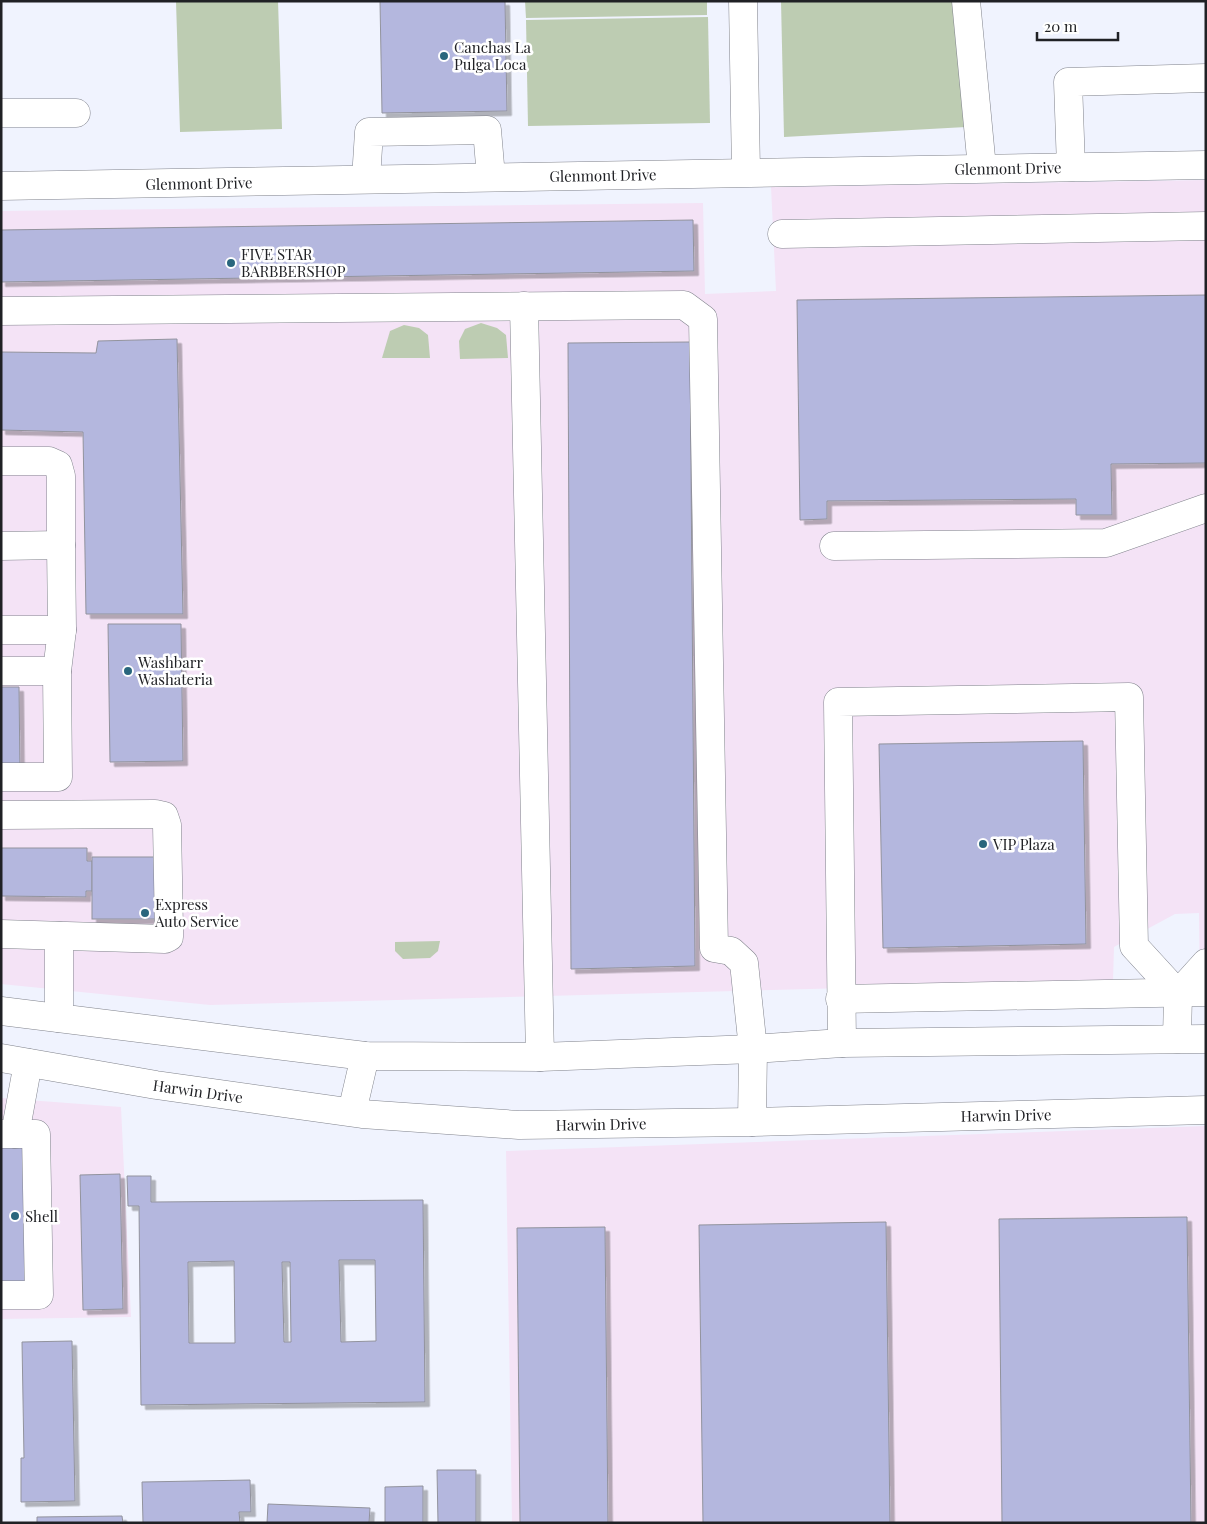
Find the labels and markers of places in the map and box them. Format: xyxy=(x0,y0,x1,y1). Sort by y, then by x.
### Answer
place label: Canchas La Pulga Loca xyxy=(454,37,532,74)
marker: Canchas La Pulga Loca xyxy=(438,50,450,62)
place label: FIVE STAR BARBBERSHOP xyxy=(241,244,346,281)
marker: FIVE STAR BARBBERSHOP xyxy=(225,257,237,269)
place label: Washbarr Washateria xyxy=(137,652,213,689)
marker: Washbarr Washateria xyxy=(122,665,134,677)
place label: VIP Plaza xyxy=(992,834,1055,854)
marker: VIP Plaza xyxy=(977,838,989,850)
place label: Express Auto Service xyxy=(154,894,239,931)
marker: Express Auto Service xyxy=(139,907,151,919)
place label: Shell xyxy=(25,1206,58,1226)
marker: Shell xyxy=(9,1210,21,1222)

